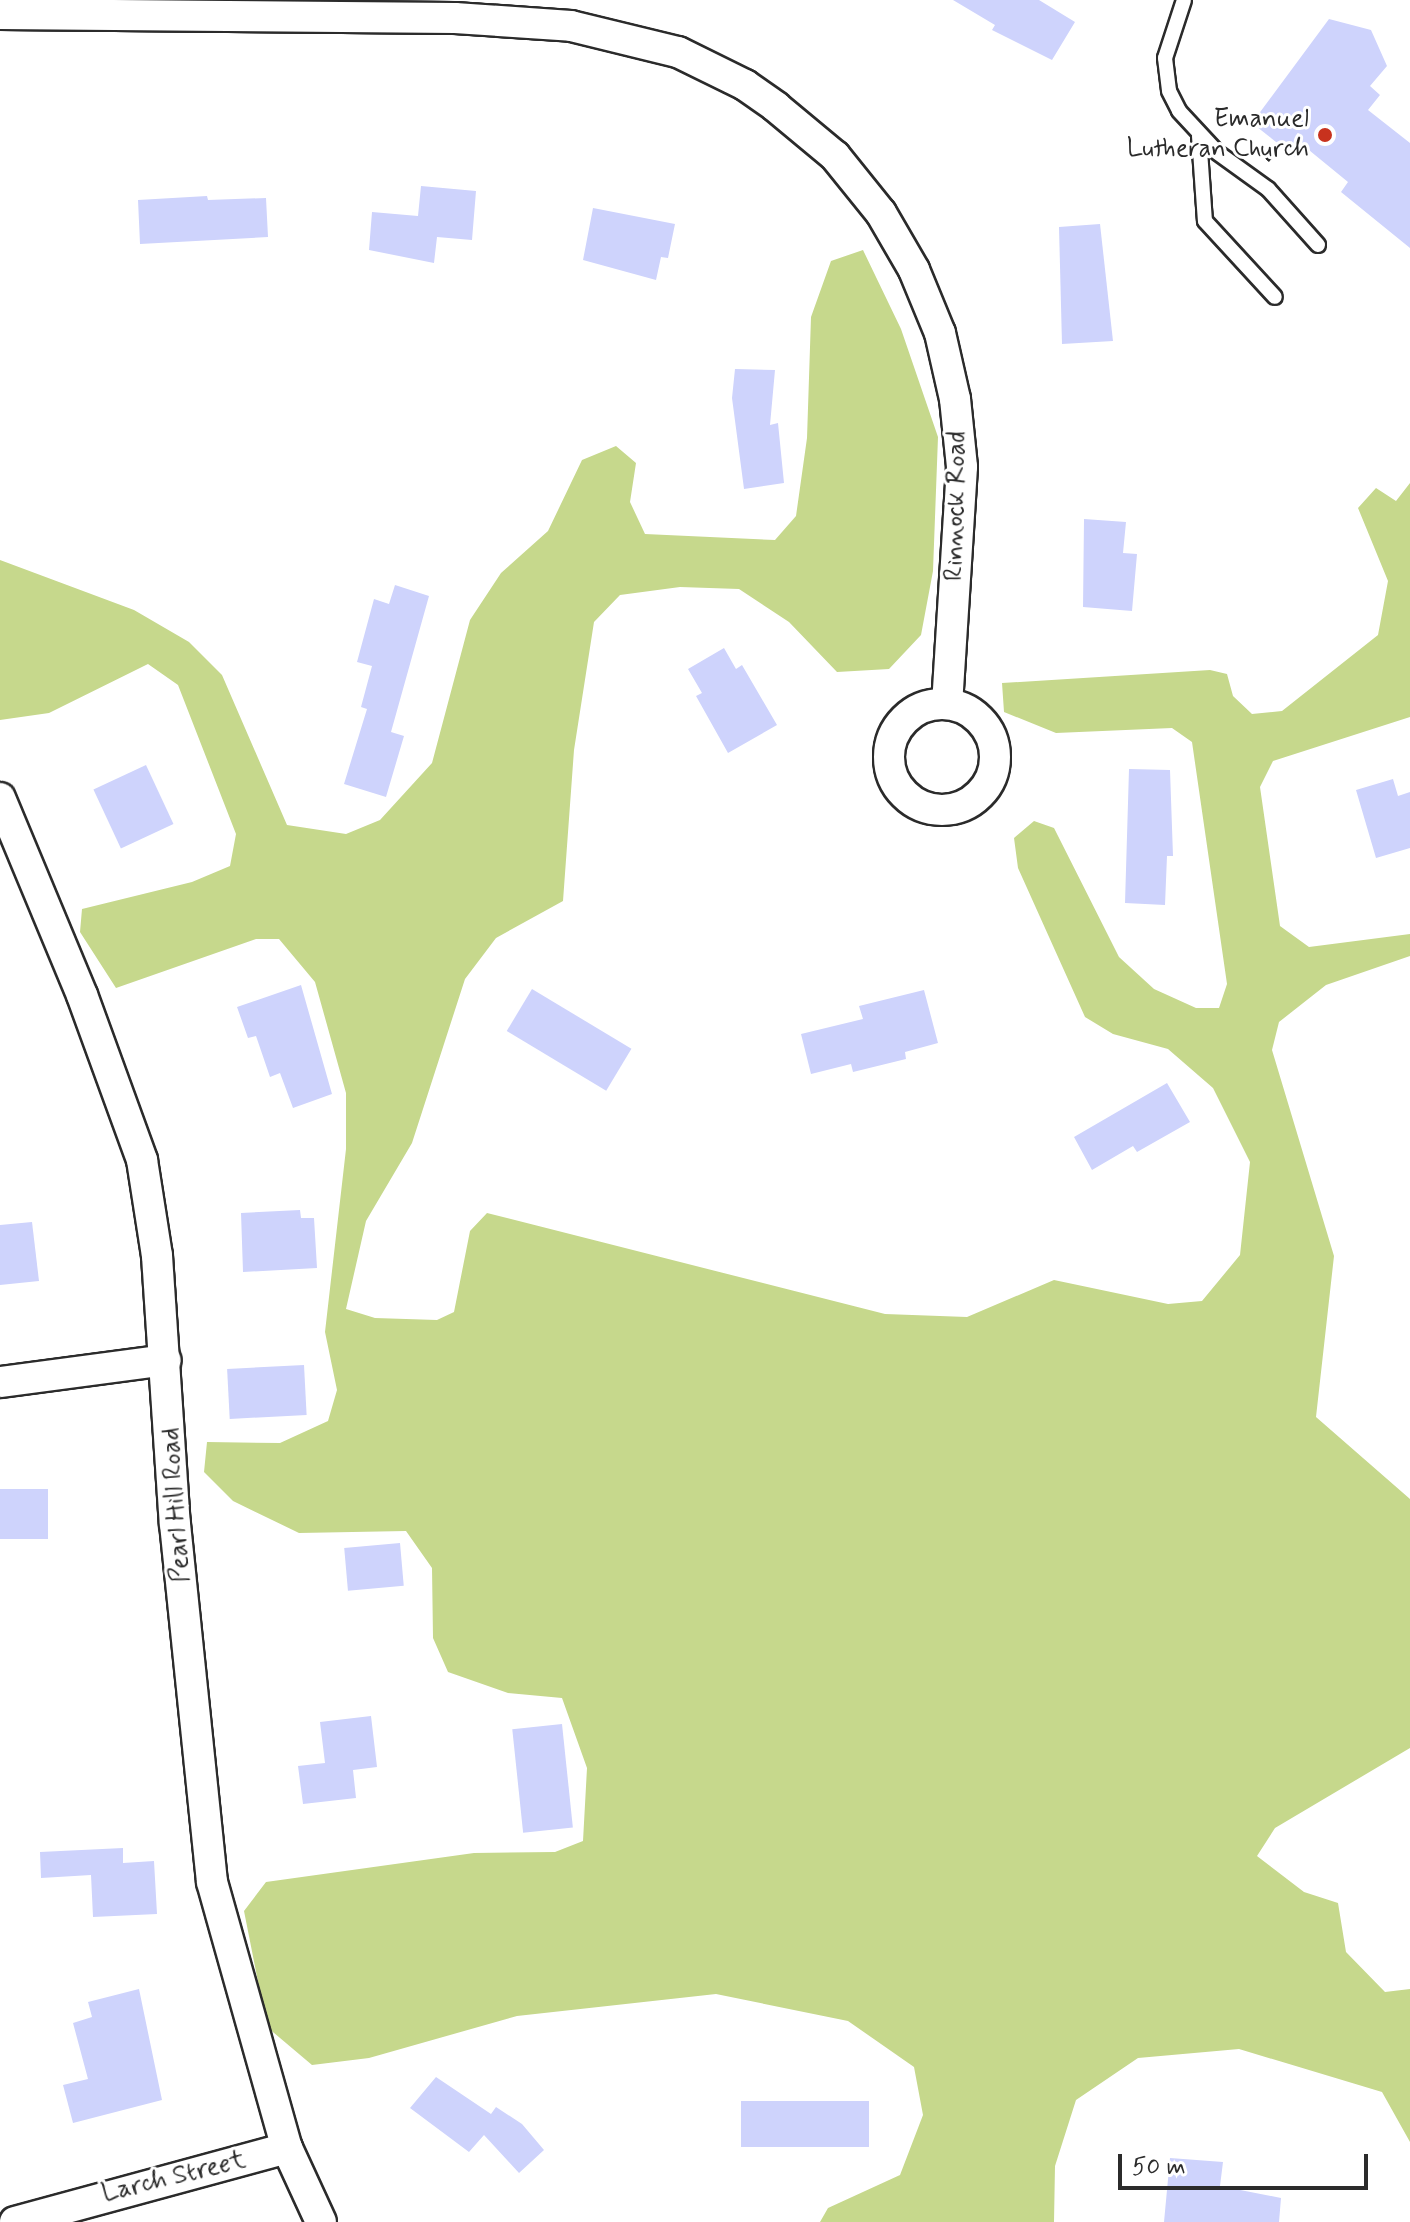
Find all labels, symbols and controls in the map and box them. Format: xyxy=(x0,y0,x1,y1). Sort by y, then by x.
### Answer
place label: Emanuel Lutheran Church xyxy=(1121,104,1309,166)
marker: Emanuel Lutheran Church xyxy=(1316,126,1334,144)
street label: Rinnock Road xyxy=(940,431,974,581)
street label: Pearl Hill Road xyxy=(156,1426,198,1584)
scale bar xyxy=(1122,2138,1372,2188)
street label: Larch Street xyxy=(99,2145,249,2211)
text: 50 m xyxy=(1132,2152,1186,2183)

